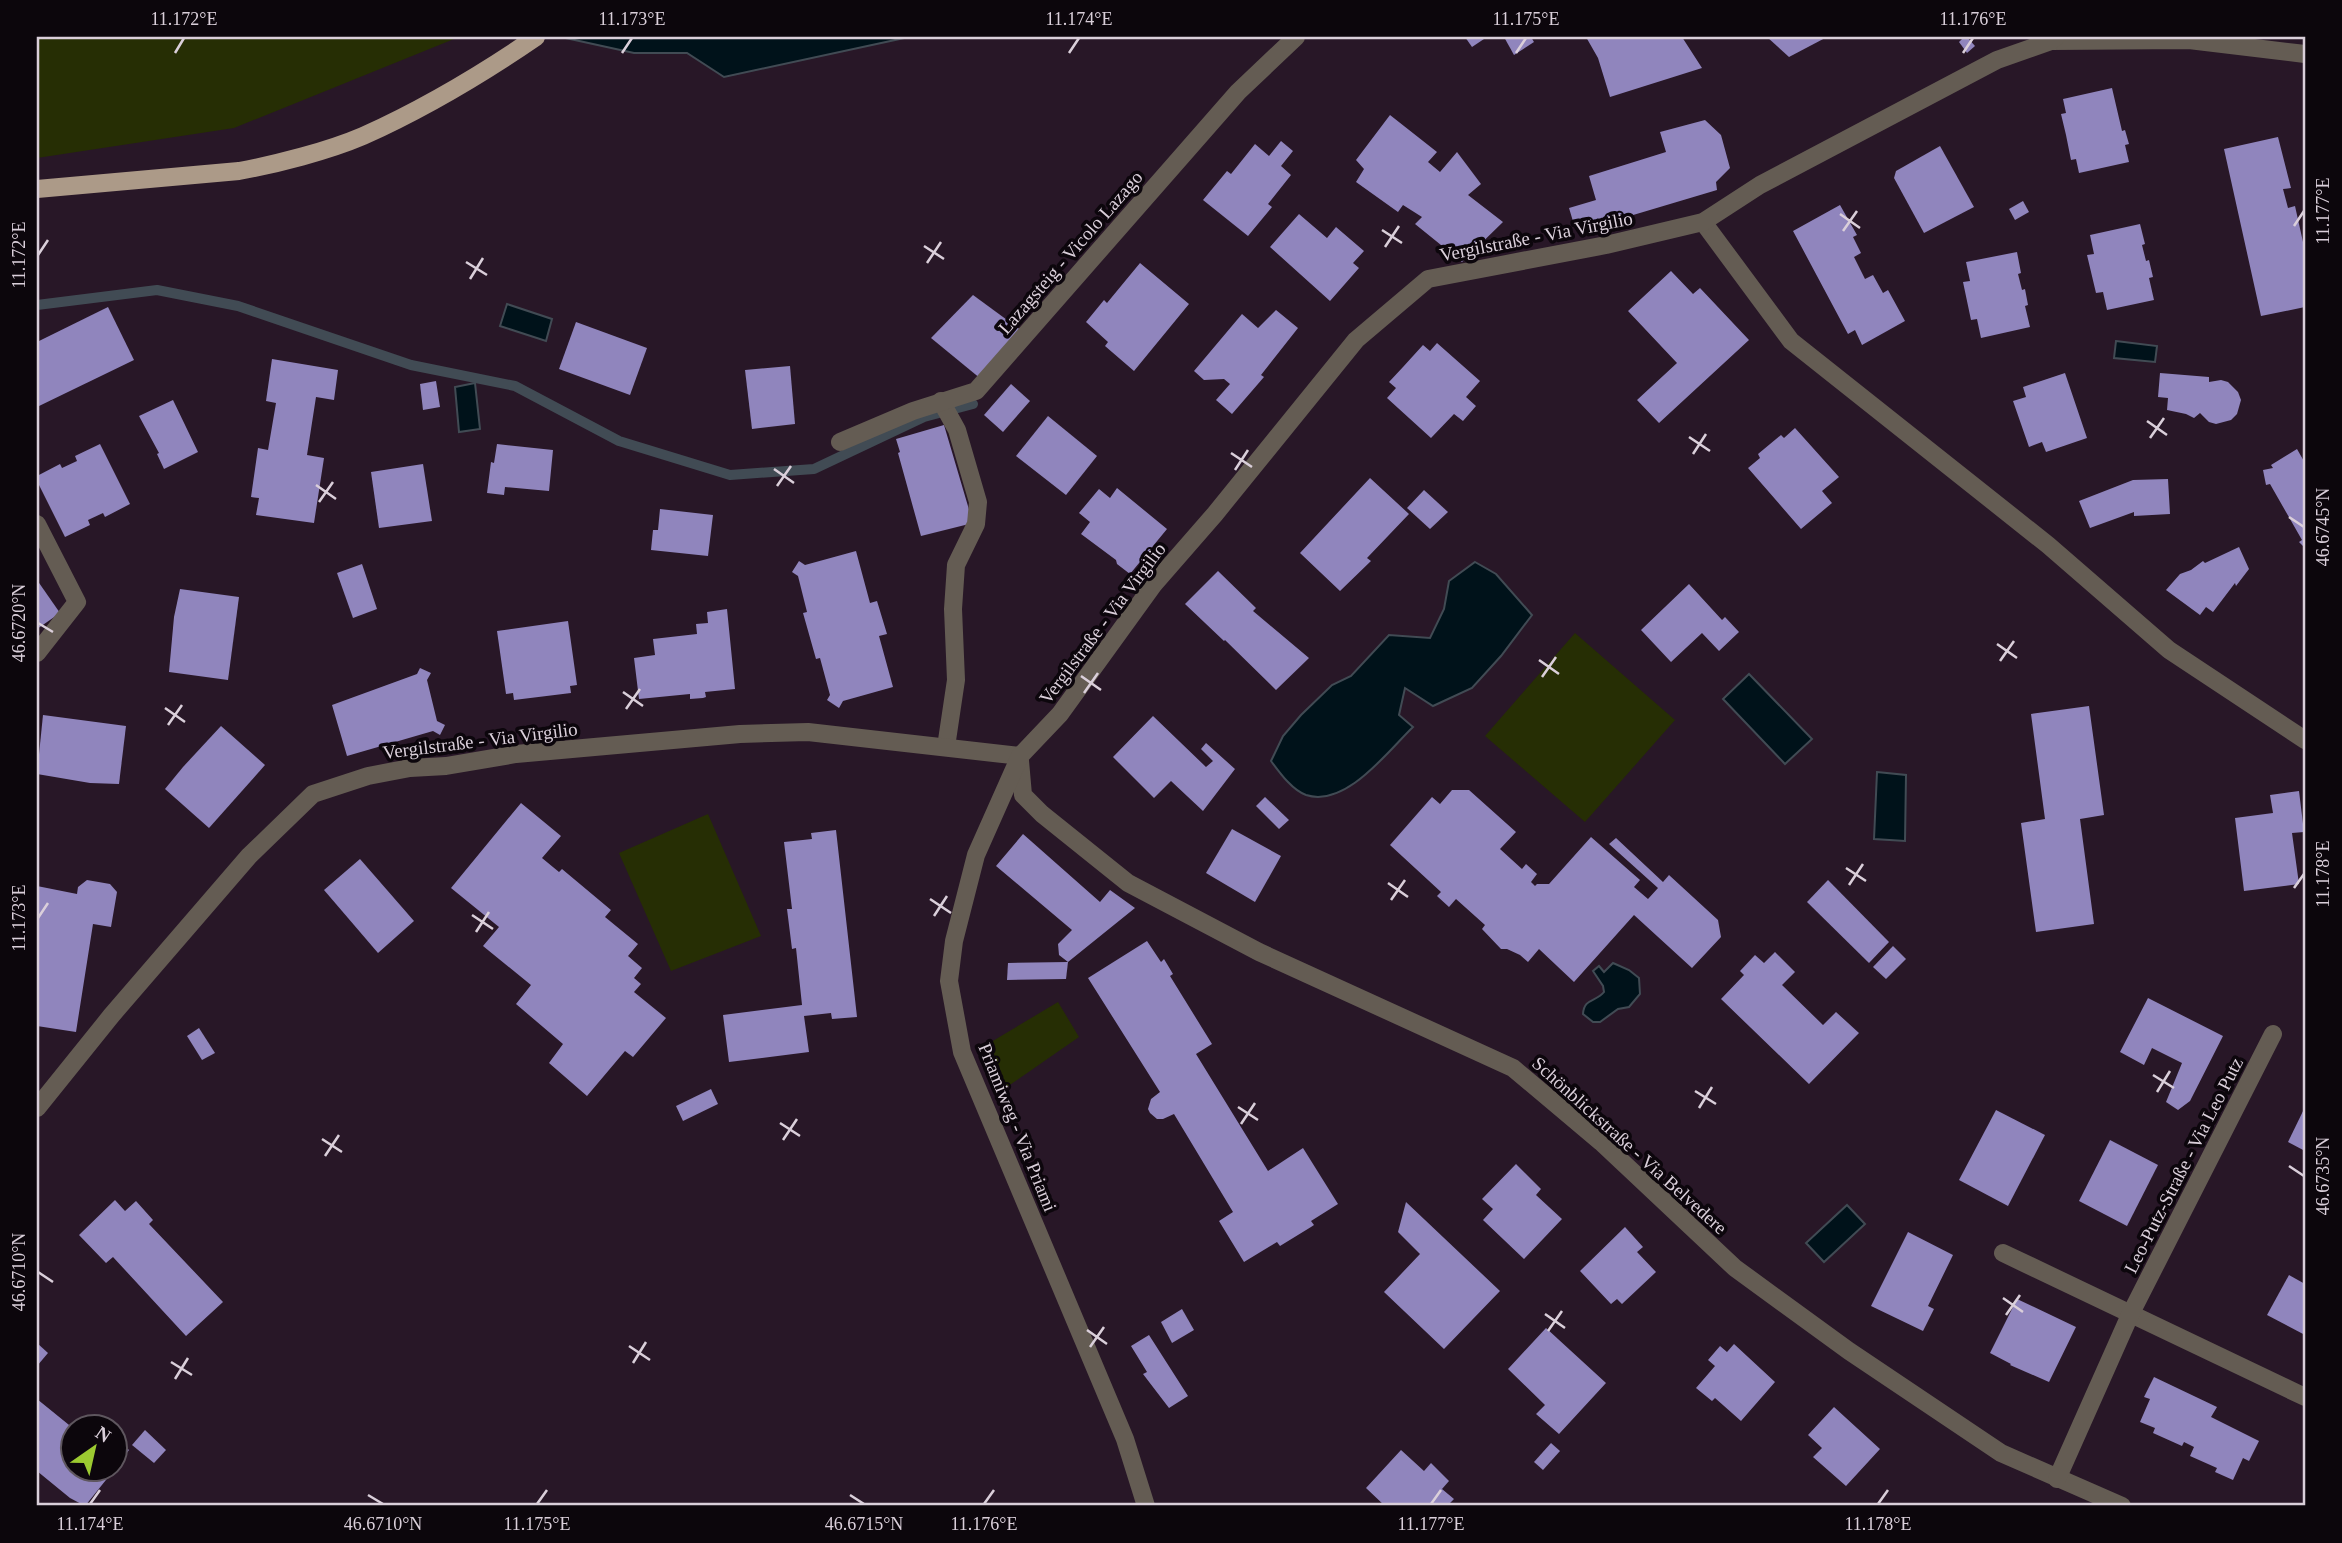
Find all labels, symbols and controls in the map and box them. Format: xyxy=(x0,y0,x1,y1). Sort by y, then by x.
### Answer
text: 11.172°E xyxy=(150,9,218,29)
text: 11.173°E xyxy=(598,9,666,29)
text: 11.174°E xyxy=(1045,9,1113,29)
text: 11.175°E xyxy=(1492,9,1560,29)
text: 11.176°E xyxy=(1939,9,2007,29)
street label: Lazagsteig - Vicolo Lazago xyxy=(994,167,1147,338)
text: 11.177°E xyxy=(2313,177,2333,245)
street label: Vergilstraße - Via Virgilio xyxy=(1438,207,1634,266)
text: 11.172°E xyxy=(9,221,29,289)
text: 46.6745°N xyxy=(2313,488,2333,566)
street label: Vergilstraße - Via Virgilio xyxy=(1035,539,1170,708)
text: 46.6720°N xyxy=(9,584,29,662)
street label: Vergilstraße - Via Virgilio xyxy=(381,718,579,763)
text: 11.178°E xyxy=(2313,840,2333,908)
text: 11.173°E xyxy=(9,884,29,952)
street label: Priamiweg - Via Priami xyxy=(974,1040,1061,1214)
street label: Schönblickstraße - Via Belvedere xyxy=(1528,1052,1731,1238)
street label: Leo-Putz-Straße - Via Leo Putz xyxy=(2120,1054,2247,1277)
text: 46.6735°N xyxy=(2313,1137,2333,1215)
text: 46.6710°N xyxy=(9,1233,29,1311)
north arrow xyxy=(60,1414,130,1484)
text: N xyxy=(92,1422,115,1447)
text: 11.174°E xyxy=(56,1514,124,1534)
text: 46.6710°N xyxy=(344,1514,422,1534)
text: 11.175°E xyxy=(503,1514,571,1534)
text: 46.6715°N xyxy=(825,1514,903,1534)
text: 11.176°E xyxy=(950,1514,1018,1534)
text: 11.177°E xyxy=(1397,1514,1465,1534)
text: 11.178°E xyxy=(1844,1514,1912,1534)

